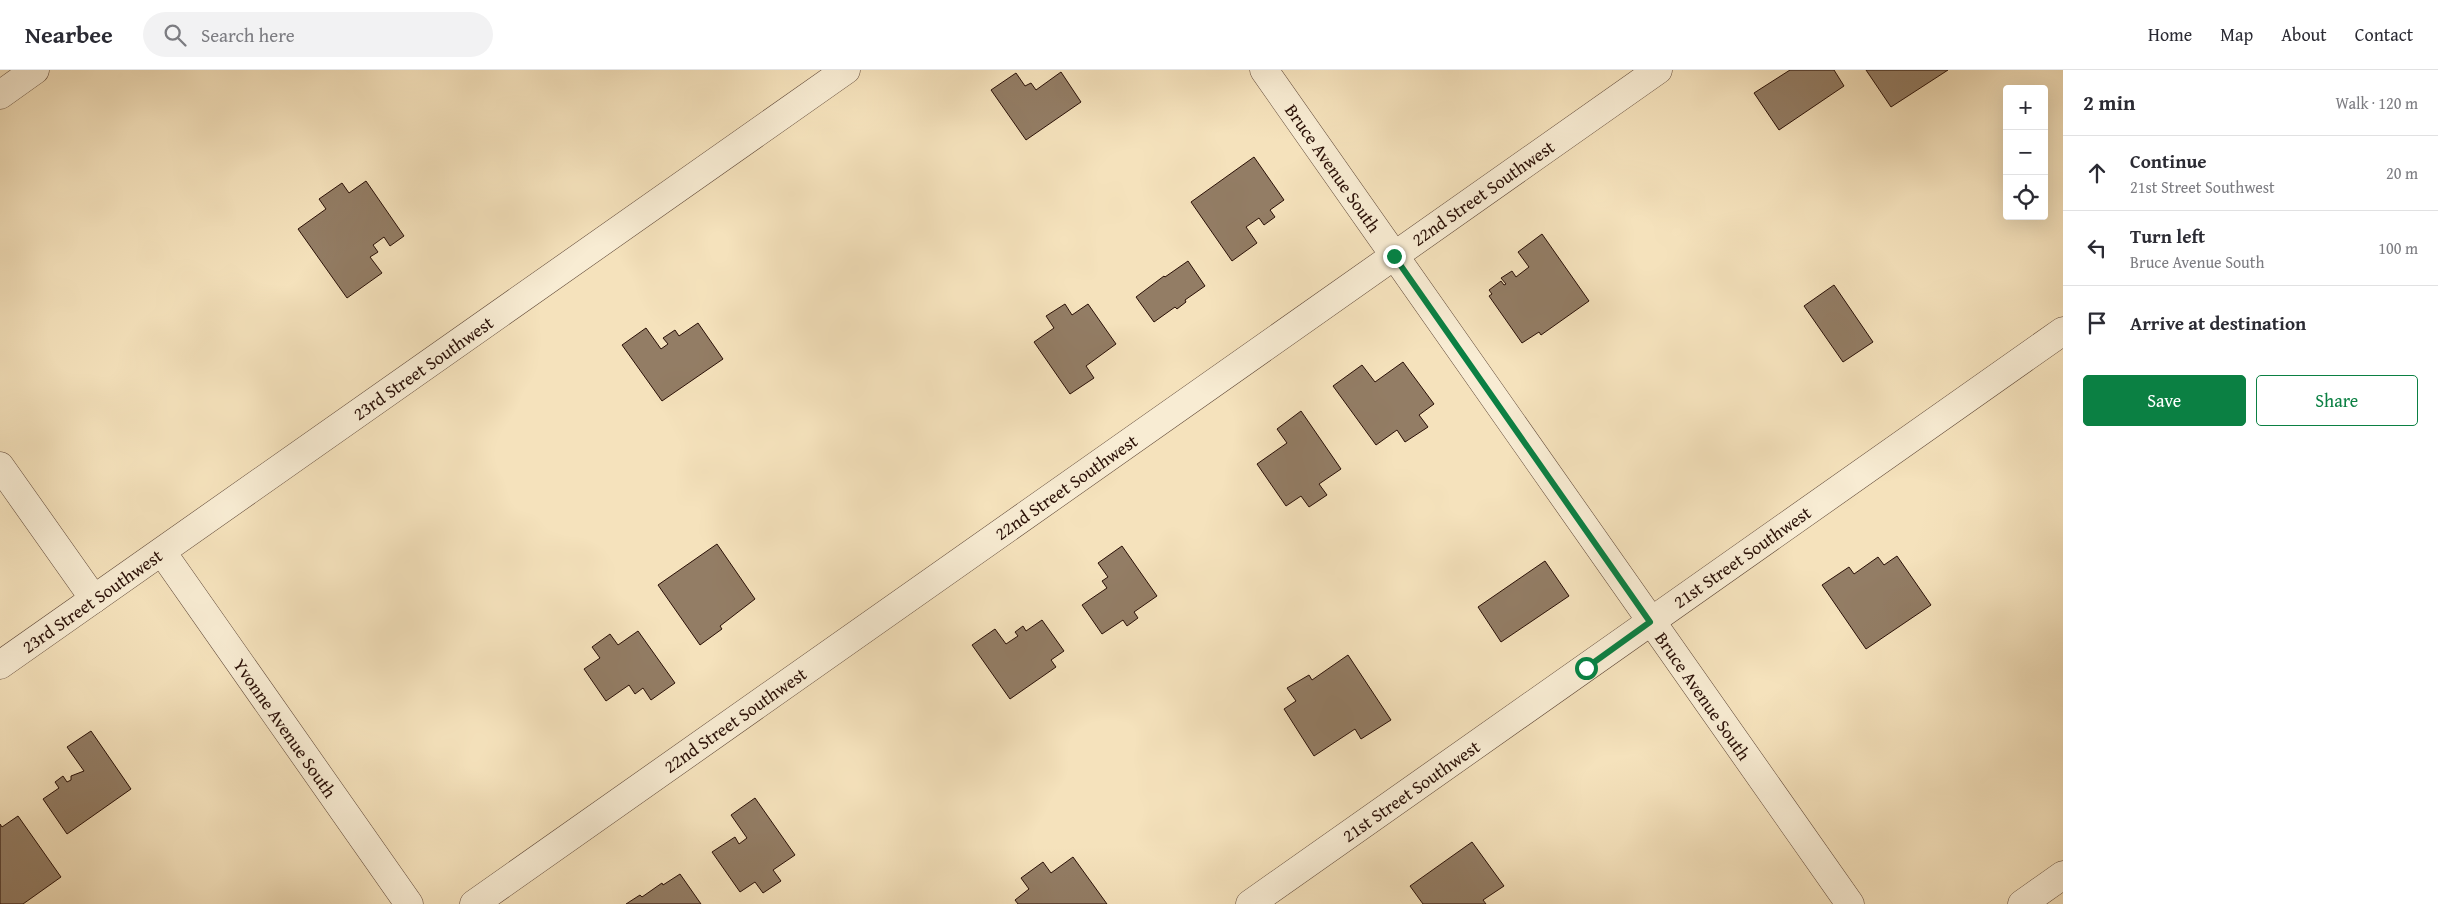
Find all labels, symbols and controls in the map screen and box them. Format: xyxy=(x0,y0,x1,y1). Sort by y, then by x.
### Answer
search box xyxy=(143,12,493,57)
text: Nearbee xyxy=(25,17,113,52)
icon: search xyxy=(161,21,189,49)
text: Search here xyxy=(201,21,295,49)
text: Home xyxy=(2148,21,2192,48)
text: Map xyxy=(2220,21,2253,48)
text: About xyxy=(2281,21,2327,48)
text: Contact xyxy=(2355,21,2413,48)
map controls xyxy=(2003,85,2048,220)
button: + xyxy=(2003,85,2048,130)
text: 2 min xyxy=(2083,87,2135,118)
text: Walk · 120 m xyxy=(2335,91,2418,115)
street label: Bruce Avenue South xyxy=(1279,98,1387,238)
button: − xyxy=(2003,130,2048,175)
street label: 22nd Street Southwest xyxy=(1406,133,1561,253)
text: Continue xyxy=(2130,147,2207,175)
icon: ahead xyxy=(2083,159,2111,187)
text: 20 m xyxy=(2386,161,2418,185)
button: locate xyxy=(2003,175,2048,220)
text: 21st Street Southwest xyxy=(2130,175,2275,199)
text: Turn left xyxy=(2130,222,2205,250)
icon: left xyxy=(2083,234,2111,262)
text: 100 m xyxy=(2378,236,2418,260)
route end xyxy=(1383,245,1406,268)
text: Bruce Avenue South xyxy=(2130,250,2264,274)
street label: 23rd Street Southwest xyxy=(347,309,499,427)
icon: arrive xyxy=(2083,309,2111,337)
text: Arrive at destination xyxy=(2130,309,2306,337)
button: Save xyxy=(2083,375,2246,426)
button: Share xyxy=(2256,375,2418,426)
street label: 22nd Street Southwest xyxy=(989,427,1144,547)
street label: 21st Street Southwest xyxy=(1668,499,1817,615)
street label: 23rd Street Southwest xyxy=(16,542,168,660)
street label: Bruce Avenue South xyxy=(1649,626,1757,766)
street label: Yvonne Avenue South xyxy=(227,653,343,803)
route start xyxy=(1575,657,1598,680)
street label: 22nd Street Southwest xyxy=(658,660,813,780)
street label: 21st Street Southwest xyxy=(1337,733,1486,849)

